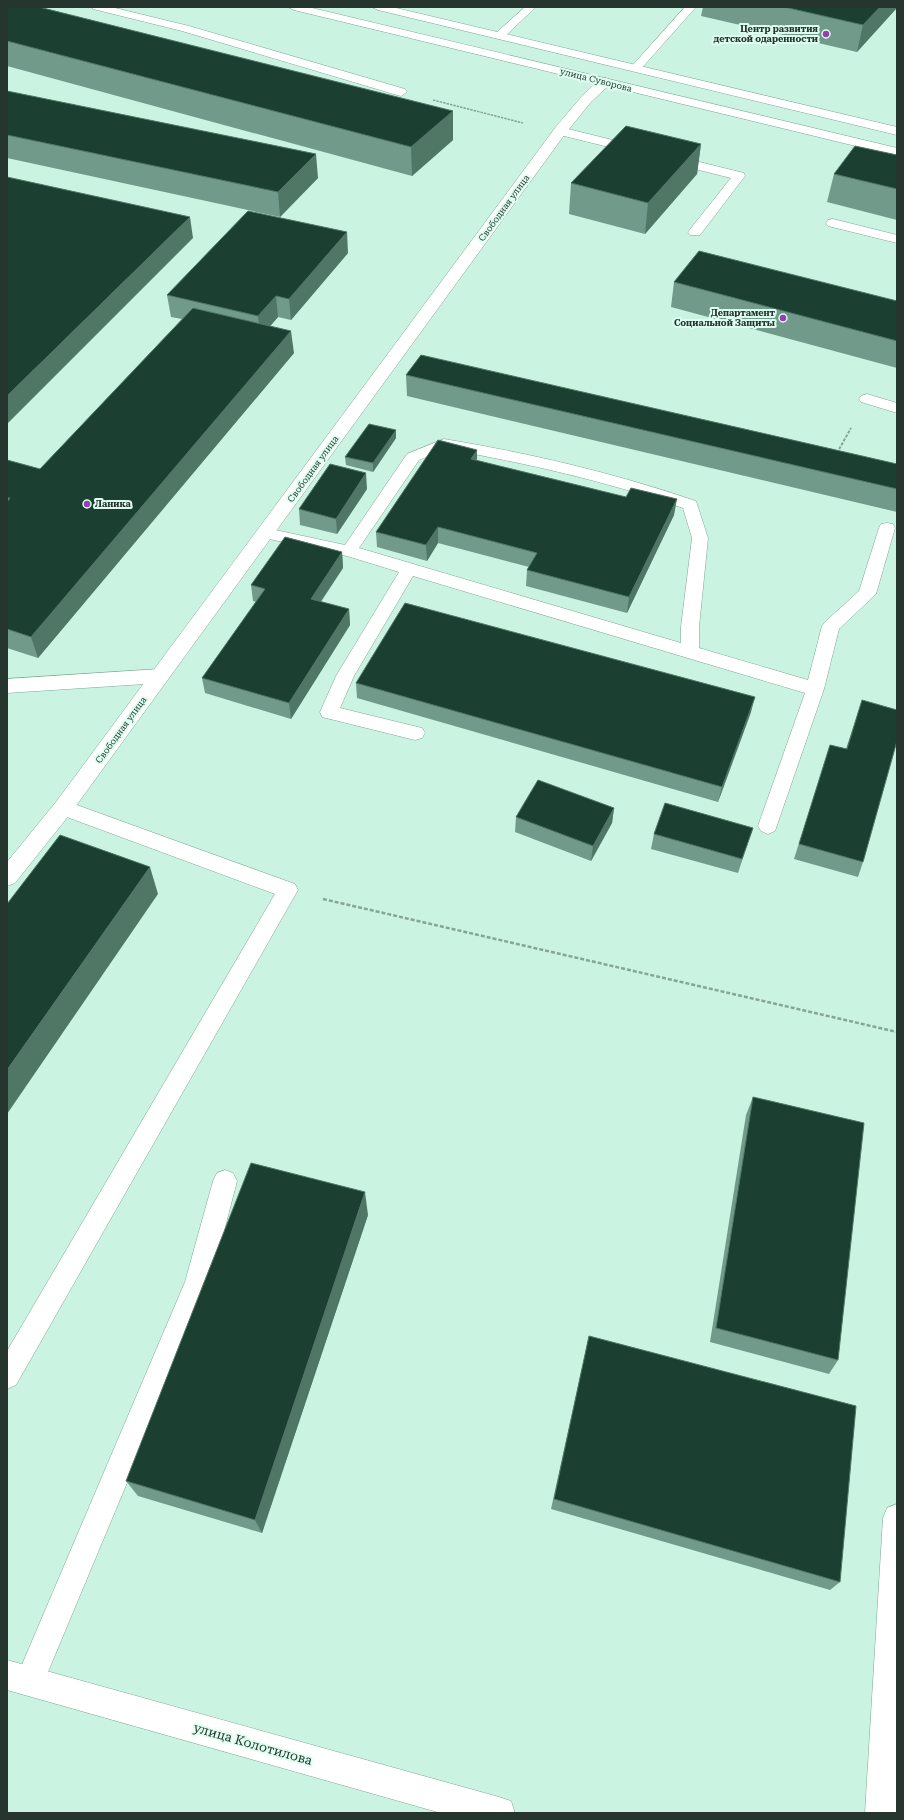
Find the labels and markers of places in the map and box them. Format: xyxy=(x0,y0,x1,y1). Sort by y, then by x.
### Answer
place label: Центр развития детской одаренности xyxy=(714,24,818,44)
marker: Центр развития детской одаренности xyxy=(821,29,831,39)
place label: Департамент Социальной Защиты xyxy=(674,308,776,328)
marker: Департамент Социальной Защиты xyxy=(778,313,788,323)
marker: Ланика xyxy=(82,499,92,509)
place label: Ланика xyxy=(95,499,132,509)

